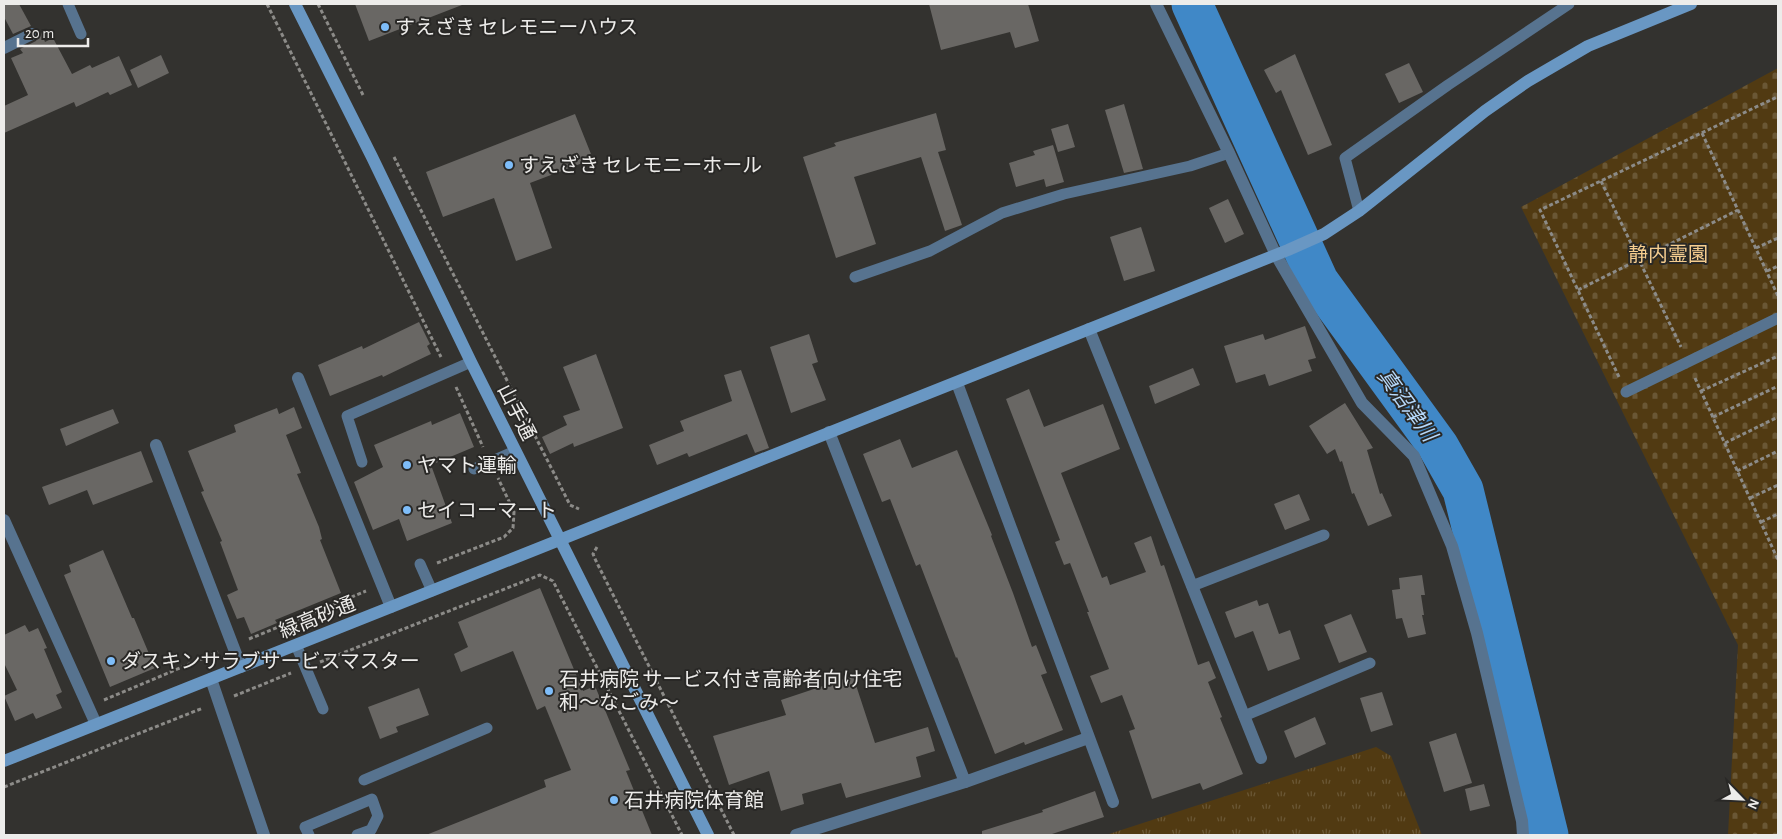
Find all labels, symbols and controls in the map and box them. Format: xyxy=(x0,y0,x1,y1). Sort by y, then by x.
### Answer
scale bar xyxy=(18,15,88,47)
place label: すえざき セレモニーハウス xyxy=(395,16,638,38)
marker: すえざき セレモニーハウス xyxy=(379,21,391,33)
text: 20 m xyxy=(25,26,54,41)
place label: すえざき セレモニーホール xyxy=(519,154,762,176)
marker: すえざき セレモニーホール xyxy=(503,159,515,171)
park label: 静内霊園 xyxy=(1628,244,1708,265)
water label: 真沼津川 xyxy=(1373,365,1442,447)
street label: 山手通 xyxy=(494,381,540,444)
place label: ヤマト運輸 xyxy=(417,455,517,476)
marker: ヤマト運輸 xyxy=(401,459,413,471)
place label: セイコーマート xyxy=(417,501,557,521)
marker: セイコーマート xyxy=(401,504,413,516)
street label: 緑高砂通 xyxy=(276,593,358,642)
place label: ダスキンサラブサービスマスター xyxy=(121,650,420,672)
marker: ダスキンサラブサービスマスター xyxy=(105,655,117,667)
place label: 石井病院 サービス付き高齢者向け住宅 和～なごみ～ xyxy=(559,668,902,713)
marker: 石井病院 サービス付き高齢者向け住宅 和～なごみ～ xyxy=(543,685,555,697)
north arrow xyxy=(1717,774,1767,824)
place label: 石井病院体育館 xyxy=(624,789,764,811)
marker: 石井病院体育館 xyxy=(608,794,620,806)
text: N xyxy=(1745,797,1761,811)

